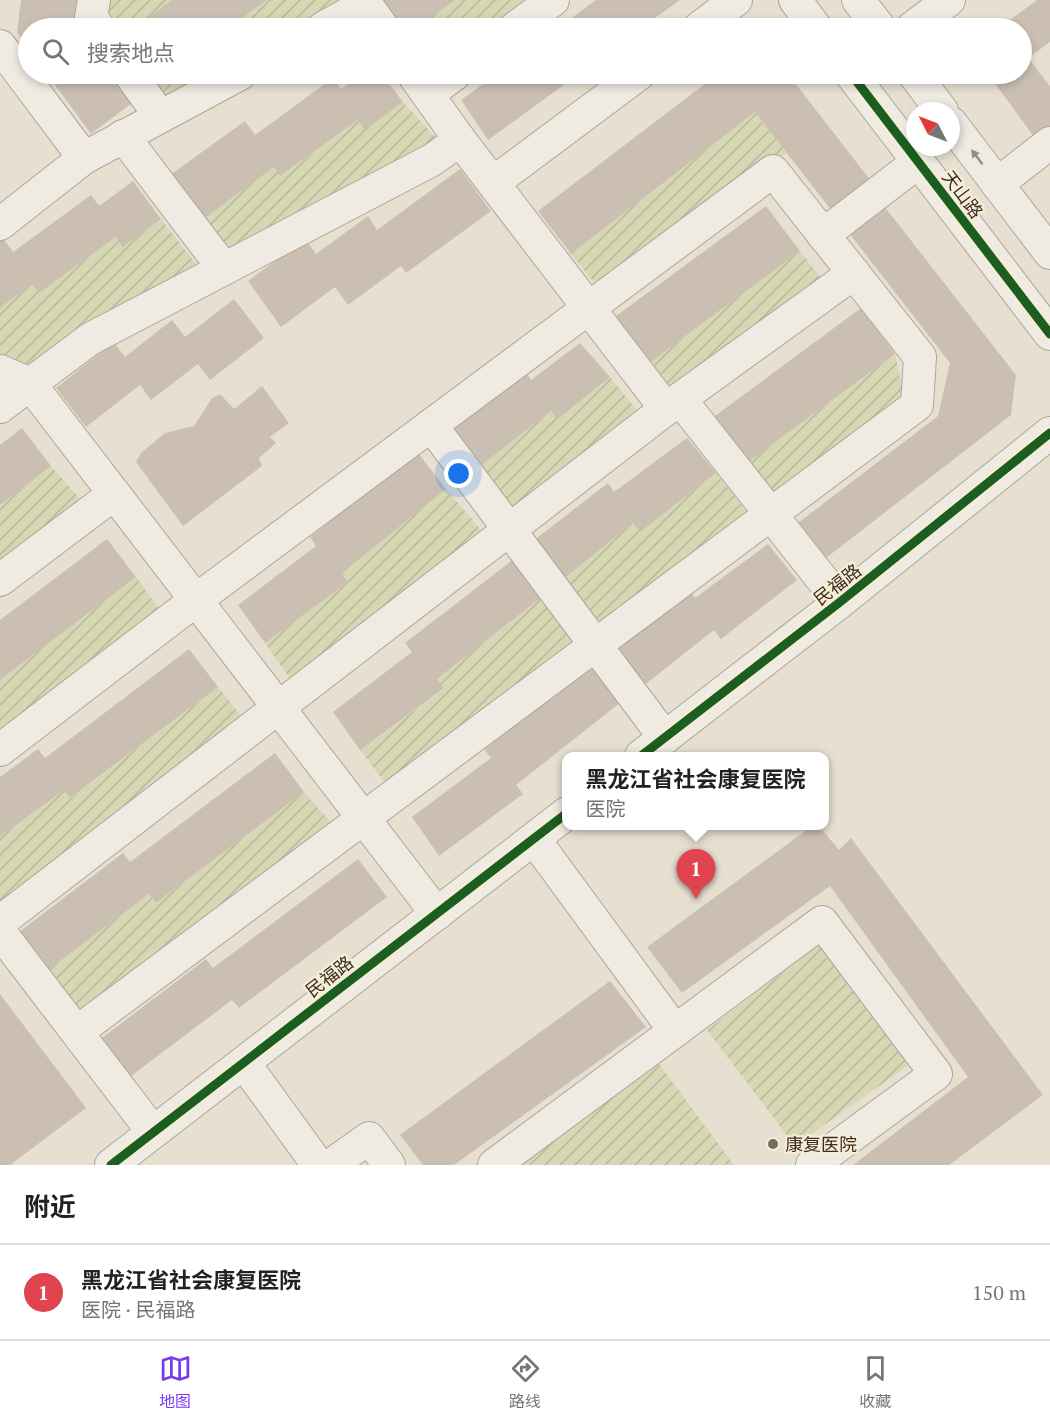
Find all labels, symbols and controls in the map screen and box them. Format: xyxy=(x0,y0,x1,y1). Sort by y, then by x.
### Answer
search box xyxy=(18,18,1032,84)
icon: search xyxy=(39,35,72,68)
text: 搜索地点 xyxy=(87,38,175,67)
north arrow xyxy=(906,102,960,156)
one-way arrow xyxy=(971,149,983,164)
street label: 天山路 xyxy=(937,165,989,223)
your location xyxy=(444,459,473,488)
street label: 民福路 xyxy=(808,558,866,610)
popup xyxy=(562,752,829,830)
text: 黑龙江省社会康复医院 xyxy=(585,764,806,793)
text: 医院 xyxy=(585,795,625,822)
pin: 1 xyxy=(676,850,716,899)
street label: 民福路 xyxy=(300,950,358,1002)
place label: 康复医院 xyxy=(785,1132,857,1156)
marker: 康复医院 xyxy=(766,1137,780,1151)
text: 附近 xyxy=(24,1189,76,1223)
text: 黑龙江省社会康复医院 xyxy=(81,1265,301,1294)
text: 1 xyxy=(38,1279,49,1306)
text: 150 m xyxy=(972,1279,1026,1306)
text: 医院 · 民福路 xyxy=(81,1296,196,1323)
tab: 地图 xyxy=(159,1352,192,1412)
tab: 路线 xyxy=(509,1352,542,1412)
tab: 收藏 xyxy=(859,1352,892,1412)

